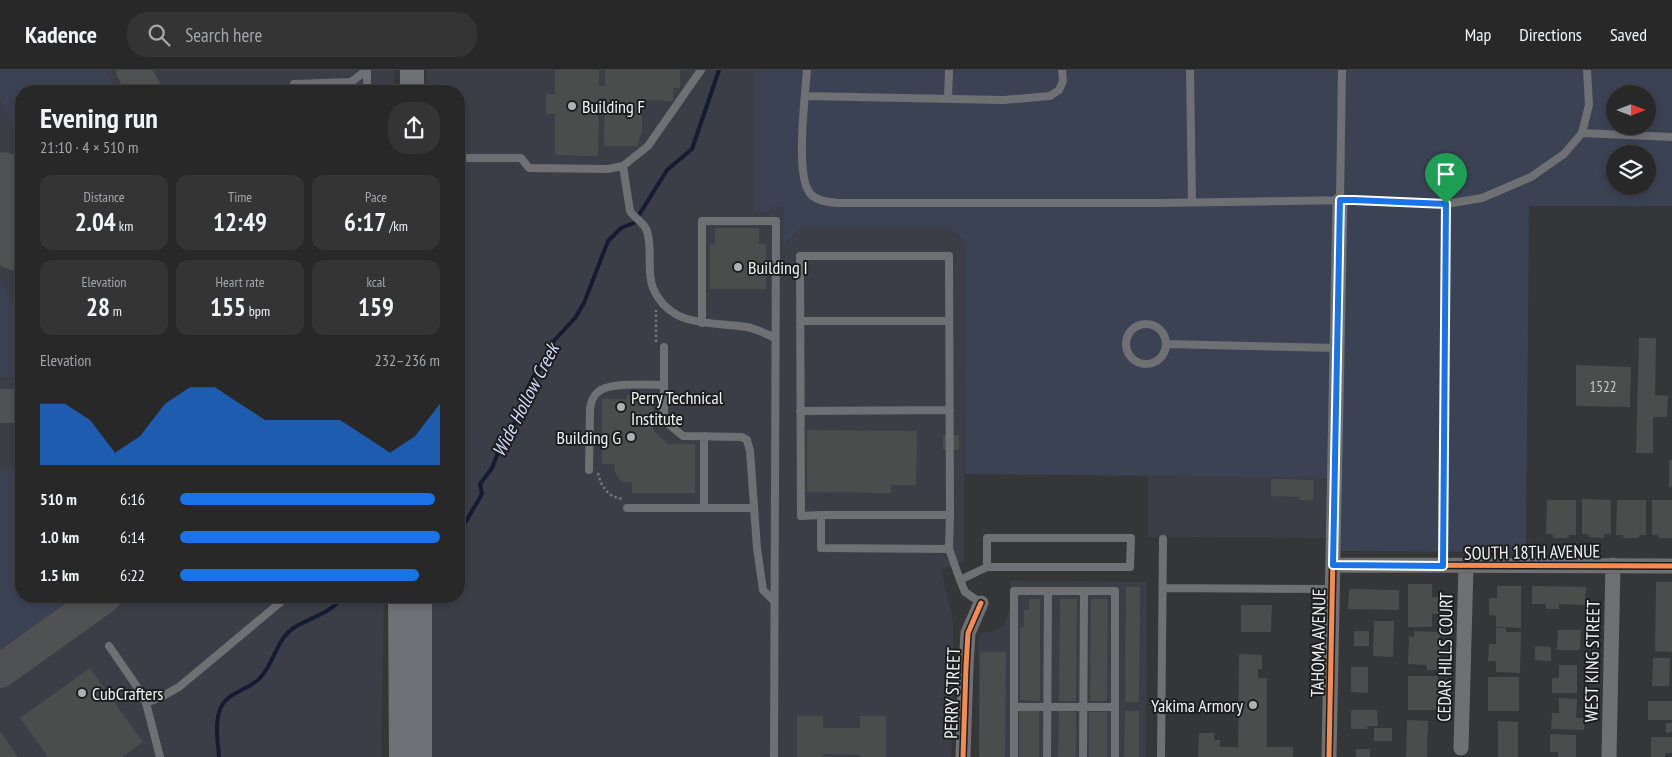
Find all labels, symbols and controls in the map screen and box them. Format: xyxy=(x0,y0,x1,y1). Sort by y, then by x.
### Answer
search box xyxy=(127,12,477,57)
text: Kadence xyxy=(25,19,97,50)
icon: search xyxy=(145,21,173,49)
text: Search here xyxy=(185,23,262,47)
text: Map xyxy=(1465,23,1491,46)
text: Directions xyxy=(1519,23,1582,46)
text: Saved xyxy=(1610,23,1647,46)
north arrow xyxy=(1606,85,1656,135)
map controls xyxy=(1606,85,1656,195)
place label: Building F xyxy=(582,95,645,118)
text: Evening run xyxy=(40,99,158,136)
marker: Building F xyxy=(566,100,578,112)
button: share xyxy=(388,102,440,154)
text: 21:10 · 4 × 510 m xyxy=(40,137,138,157)
button: layers xyxy=(1606,145,1656,195)
pin xyxy=(1425,153,1467,204)
icon: arrive xyxy=(1432,160,1460,188)
text: Distance xyxy=(83,188,125,206)
text: Time xyxy=(228,188,252,206)
text: Pace xyxy=(365,188,387,206)
text: 2.04 xyxy=(75,206,116,238)
text: 12:49 xyxy=(213,206,267,238)
text: 6:17 xyxy=(344,206,386,238)
text: km xyxy=(116,217,133,235)
text: /km xyxy=(386,217,408,235)
place label: Building I xyxy=(748,256,808,279)
marker: Building I xyxy=(732,261,744,273)
text: Elevation xyxy=(82,273,126,291)
text: Heart rate xyxy=(216,273,264,291)
text: kcal xyxy=(366,273,386,291)
text: 28 xyxy=(86,291,110,323)
text: 155 xyxy=(210,291,246,323)
text: 159 xyxy=(358,291,394,323)
text: m xyxy=(110,302,122,320)
text: bpm xyxy=(246,302,270,320)
water label: Wide Hollow Creek xyxy=(486,337,565,461)
text: Elevation xyxy=(40,350,91,370)
text: 232–236 m xyxy=(375,350,440,370)
house number: 1522 xyxy=(1589,377,1617,396)
place label: Perry Technical Institute xyxy=(631,386,724,430)
marker: Perry Technical Institute xyxy=(615,401,627,413)
place label: Building G xyxy=(557,426,621,449)
marker: Building G xyxy=(625,431,637,443)
text: 510 m xyxy=(40,489,77,509)
text: 6:16 xyxy=(120,489,145,509)
text: 1.0 km xyxy=(40,527,79,547)
text: 6:14 xyxy=(120,527,145,547)
street label: SOUTH 18TH AVENUE xyxy=(1464,539,1600,565)
text: 1.5 km xyxy=(40,565,79,585)
text: 6:22 xyxy=(120,565,145,585)
street label: TAHOMA AVENUE xyxy=(1306,589,1330,697)
street label: CEDAR HILLS COURT xyxy=(1432,592,1458,722)
street label: WEST KING STREET xyxy=(1579,600,1605,722)
street label: PERRY STREET xyxy=(939,647,965,739)
place label: CubCrafters xyxy=(92,682,163,705)
marker: CubCrafters xyxy=(76,687,88,699)
place label: Yakima Armory xyxy=(1151,694,1243,717)
marker: Yakima Armory xyxy=(1247,699,1259,711)

